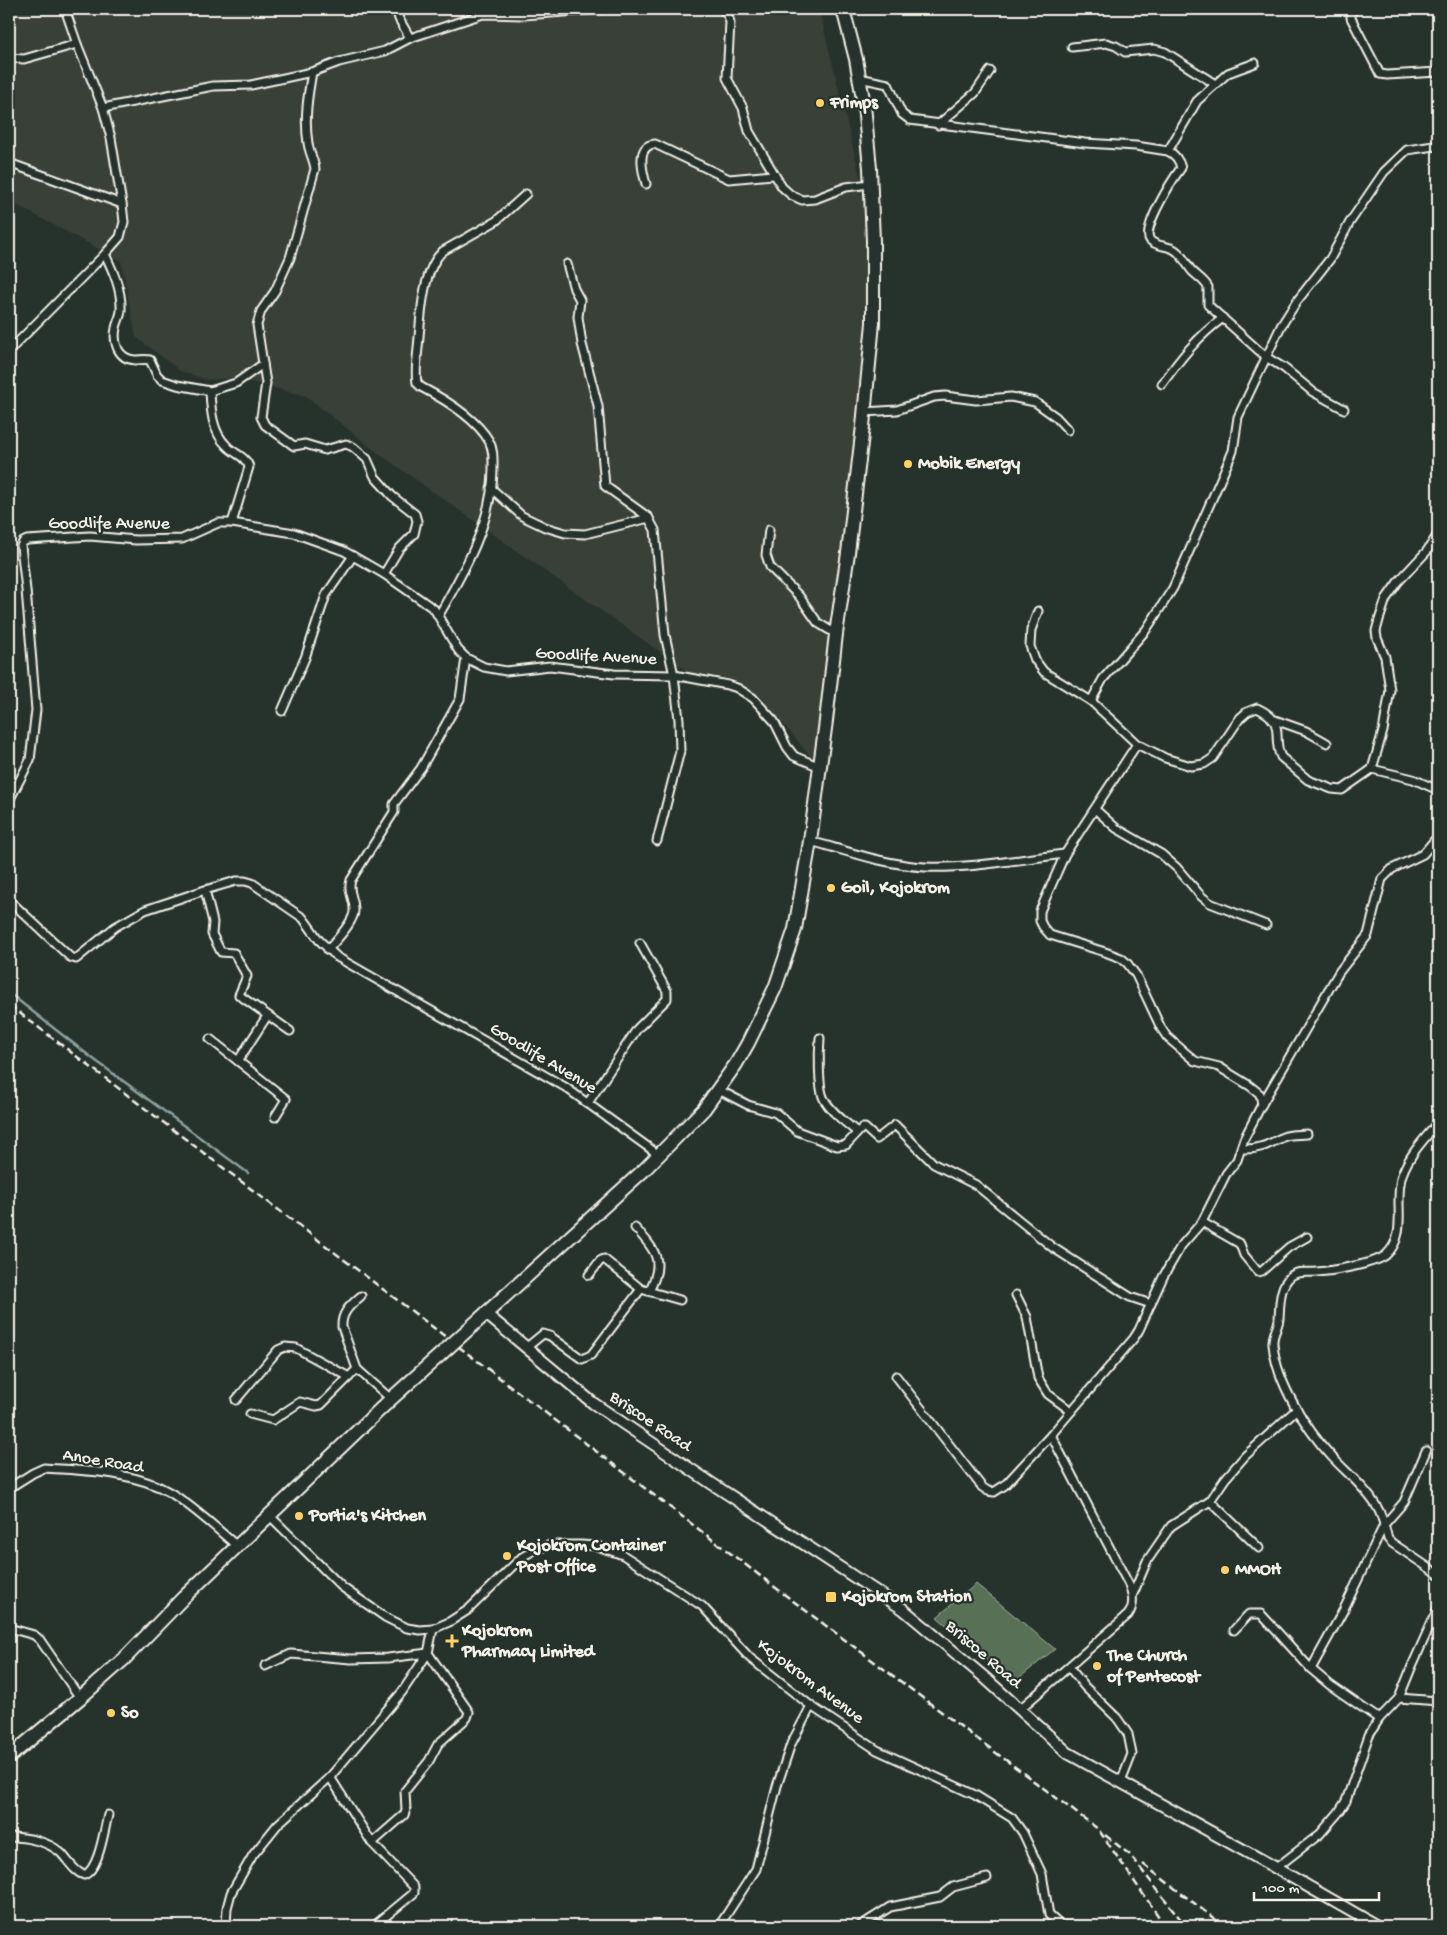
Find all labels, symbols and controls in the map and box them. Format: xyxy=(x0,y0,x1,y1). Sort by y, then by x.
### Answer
place label: Frimps xyxy=(829,93,879,114)
marker: Frimps xyxy=(814,97,826,109)
place label: Mobik Energy xyxy=(918,454,1020,475)
marker: Mobik Energy xyxy=(902,458,914,470)
street label: Goodlife Avenue xyxy=(48,514,171,535)
street label: Goodlife Avenue xyxy=(535,643,658,671)
place label: Goil, Kojokrom xyxy=(841,878,950,899)
marker: Goil, Kojokrom xyxy=(825,882,837,894)
street label: Goodlife Avenue xyxy=(485,1019,601,1100)
street label: Briscoe Road xyxy=(604,1386,696,1458)
street label: Anoe Road xyxy=(61,1445,146,1479)
place label: Portia's Kitchen xyxy=(308,1506,427,1527)
marker: Portia's Kitchen xyxy=(293,1510,305,1522)
place label: Kojokrom Container Post Office xyxy=(516,1536,667,1578)
marker: Kojokrom Container Post Office xyxy=(501,1550,513,1562)
place label: MMOH xyxy=(1235,1560,1282,1581)
marker: MMOH xyxy=(1219,1564,1231,1576)
place label: Kojokrom Station xyxy=(841,1587,972,1608)
marker: Kojokrom Station xyxy=(824,1590,838,1604)
street label: Briscoe Road xyxy=(940,1615,1027,1695)
place label: Kojokrom Pharmacy Limited xyxy=(461,1621,597,1663)
marker: Kojokrom Pharmacy Limited xyxy=(446,1635,458,1647)
street label: Kojokrom Avenue xyxy=(752,1635,868,1730)
place label: The Church of Pentecost xyxy=(1105,1646,1202,1688)
marker: The Church of Pentecost xyxy=(1091,1660,1103,1672)
place label: So xyxy=(121,1703,139,1724)
marker: So xyxy=(105,1707,117,1719)
scale bar xyxy=(1254,1870,1380,1902)
text: 100 m xyxy=(1261,1880,1300,1898)

